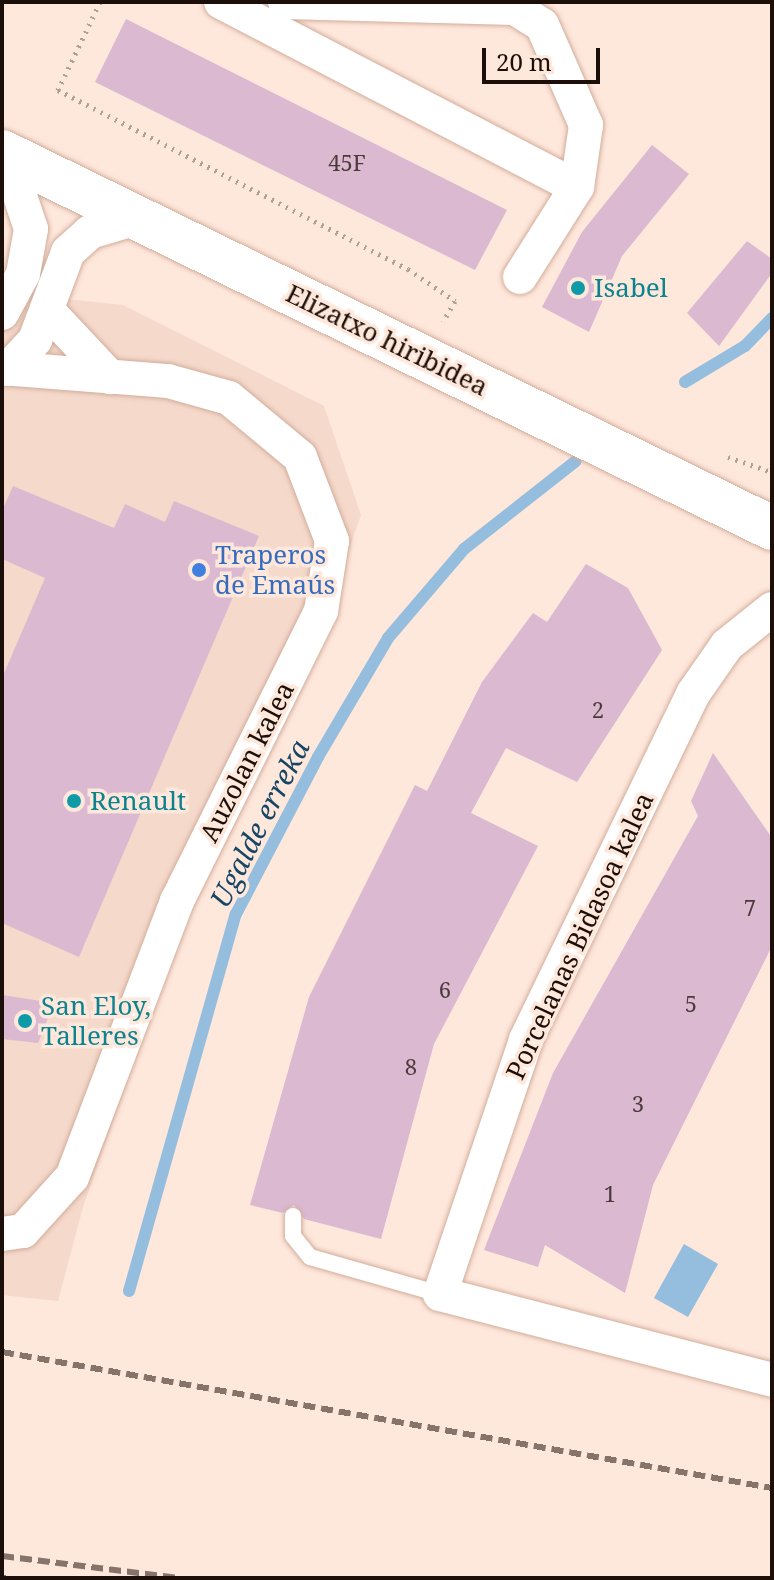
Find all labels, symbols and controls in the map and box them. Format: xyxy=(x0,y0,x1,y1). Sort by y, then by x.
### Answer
scale bar xyxy=(486,32,604,82)
text: 20 m xyxy=(496,45,552,78)
house number: 45F xyxy=(328,150,366,176)
place label: Isabel xyxy=(594,272,668,304)
street label: Elizatxo hiribidea xyxy=(281,278,493,402)
marker: Isabel xyxy=(569,279,587,297)
place label: Traperos de Emaús xyxy=(215,539,335,600)
marker: Traperos de Emaús xyxy=(190,561,208,579)
street label: Auzolan kalea xyxy=(193,677,301,847)
house number: 2 xyxy=(592,697,604,723)
water label: Ugalde erreka xyxy=(202,734,316,912)
place label: Renault xyxy=(90,785,186,817)
street label: Porcelanas Bidasoa kalea xyxy=(500,788,660,1084)
marker: Renault xyxy=(65,792,83,810)
house number: 7 xyxy=(744,895,756,921)
house number: 6 xyxy=(439,977,451,1003)
place label: San Eloy, Talleres xyxy=(41,990,151,1052)
house number: 5 xyxy=(685,991,697,1017)
marker: San Eloy, Talleres xyxy=(16,1012,34,1030)
house number: 8 xyxy=(405,1054,417,1080)
house number: 3 xyxy=(632,1091,644,1117)
house number: 1 xyxy=(604,1181,616,1207)

